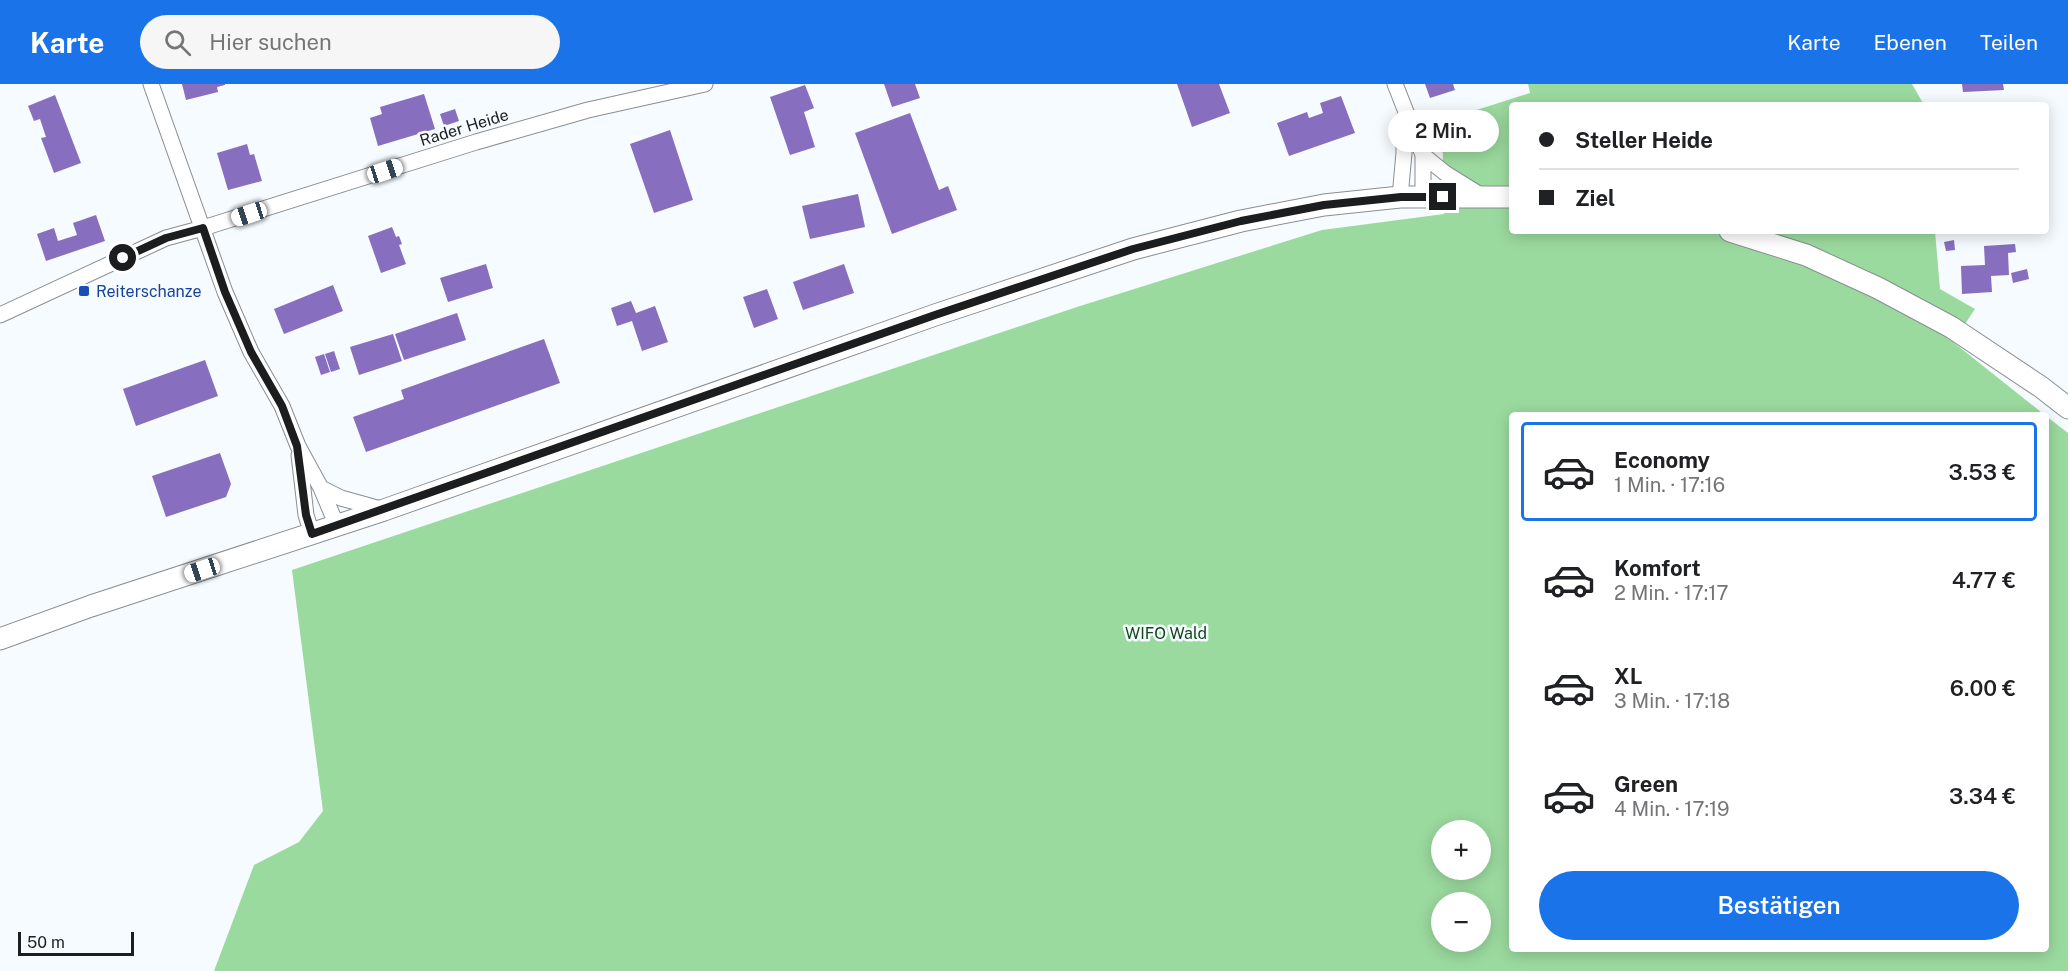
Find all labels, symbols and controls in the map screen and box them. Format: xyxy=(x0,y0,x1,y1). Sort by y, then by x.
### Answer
search box xyxy=(140,15,560,69)
text: Karte xyxy=(30,26,104,59)
icon: search xyxy=(161,26,194,59)
text: Hier suchen xyxy=(209,29,332,55)
text: Karte xyxy=(1787,30,1841,55)
text: Ebenen xyxy=(1874,30,1947,55)
text: Teilen xyxy=(1980,30,2038,55)
street label: Rader Heide xyxy=(417,105,511,150)
callout: 2 Min. xyxy=(1388,110,1498,152)
text: 2 Min. xyxy=(1415,119,1472,143)
text: Steller Heide xyxy=(1575,127,1713,153)
car xyxy=(365,157,405,185)
route end xyxy=(1429,183,1456,210)
text: Ziel xyxy=(1575,185,1615,211)
car xyxy=(229,200,269,228)
route start xyxy=(109,244,136,271)
place label: Reiterschanze xyxy=(96,282,202,301)
marker: Reiterschanze xyxy=(77,284,91,298)
icon: car xyxy=(1542,445,1596,499)
text: Economy xyxy=(1614,447,1710,473)
text: 3.53 € xyxy=(1949,459,2016,485)
text: 1 Min. · 17:16 xyxy=(1614,473,1725,497)
icon: car xyxy=(1542,553,1596,607)
text: Komfort xyxy=(1614,555,1701,581)
car xyxy=(182,556,222,584)
text: 4.77 € xyxy=(1952,567,2016,593)
text: 2 Min. · 17:17 xyxy=(1614,581,1728,605)
park label: WIFO Wald xyxy=(1125,624,1207,643)
icon: car xyxy=(1542,661,1596,715)
text: XL xyxy=(1614,663,1642,689)
text: 6.00 € xyxy=(1950,675,2016,701)
text: 3 Min. · 17:18 xyxy=(1614,689,1730,713)
icon: car xyxy=(1542,769,1596,823)
text: Green xyxy=(1614,771,1678,797)
text: 3.34 € xyxy=(1949,783,2016,809)
text: 4 Min. · 17:19 xyxy=(1614,797,1730,821)
map controls xyxy=(1431,820,1491,952)
button: + xyxy=(1431,820,1491,880)
button: Bestätigen xyxy=(1539,871,2019,940)
button: − xyxy=(1431,892,1491,952)
scale bar xyxy=(18,929,134,956)
text: 50 m xyxy=(27,933,65,952)

